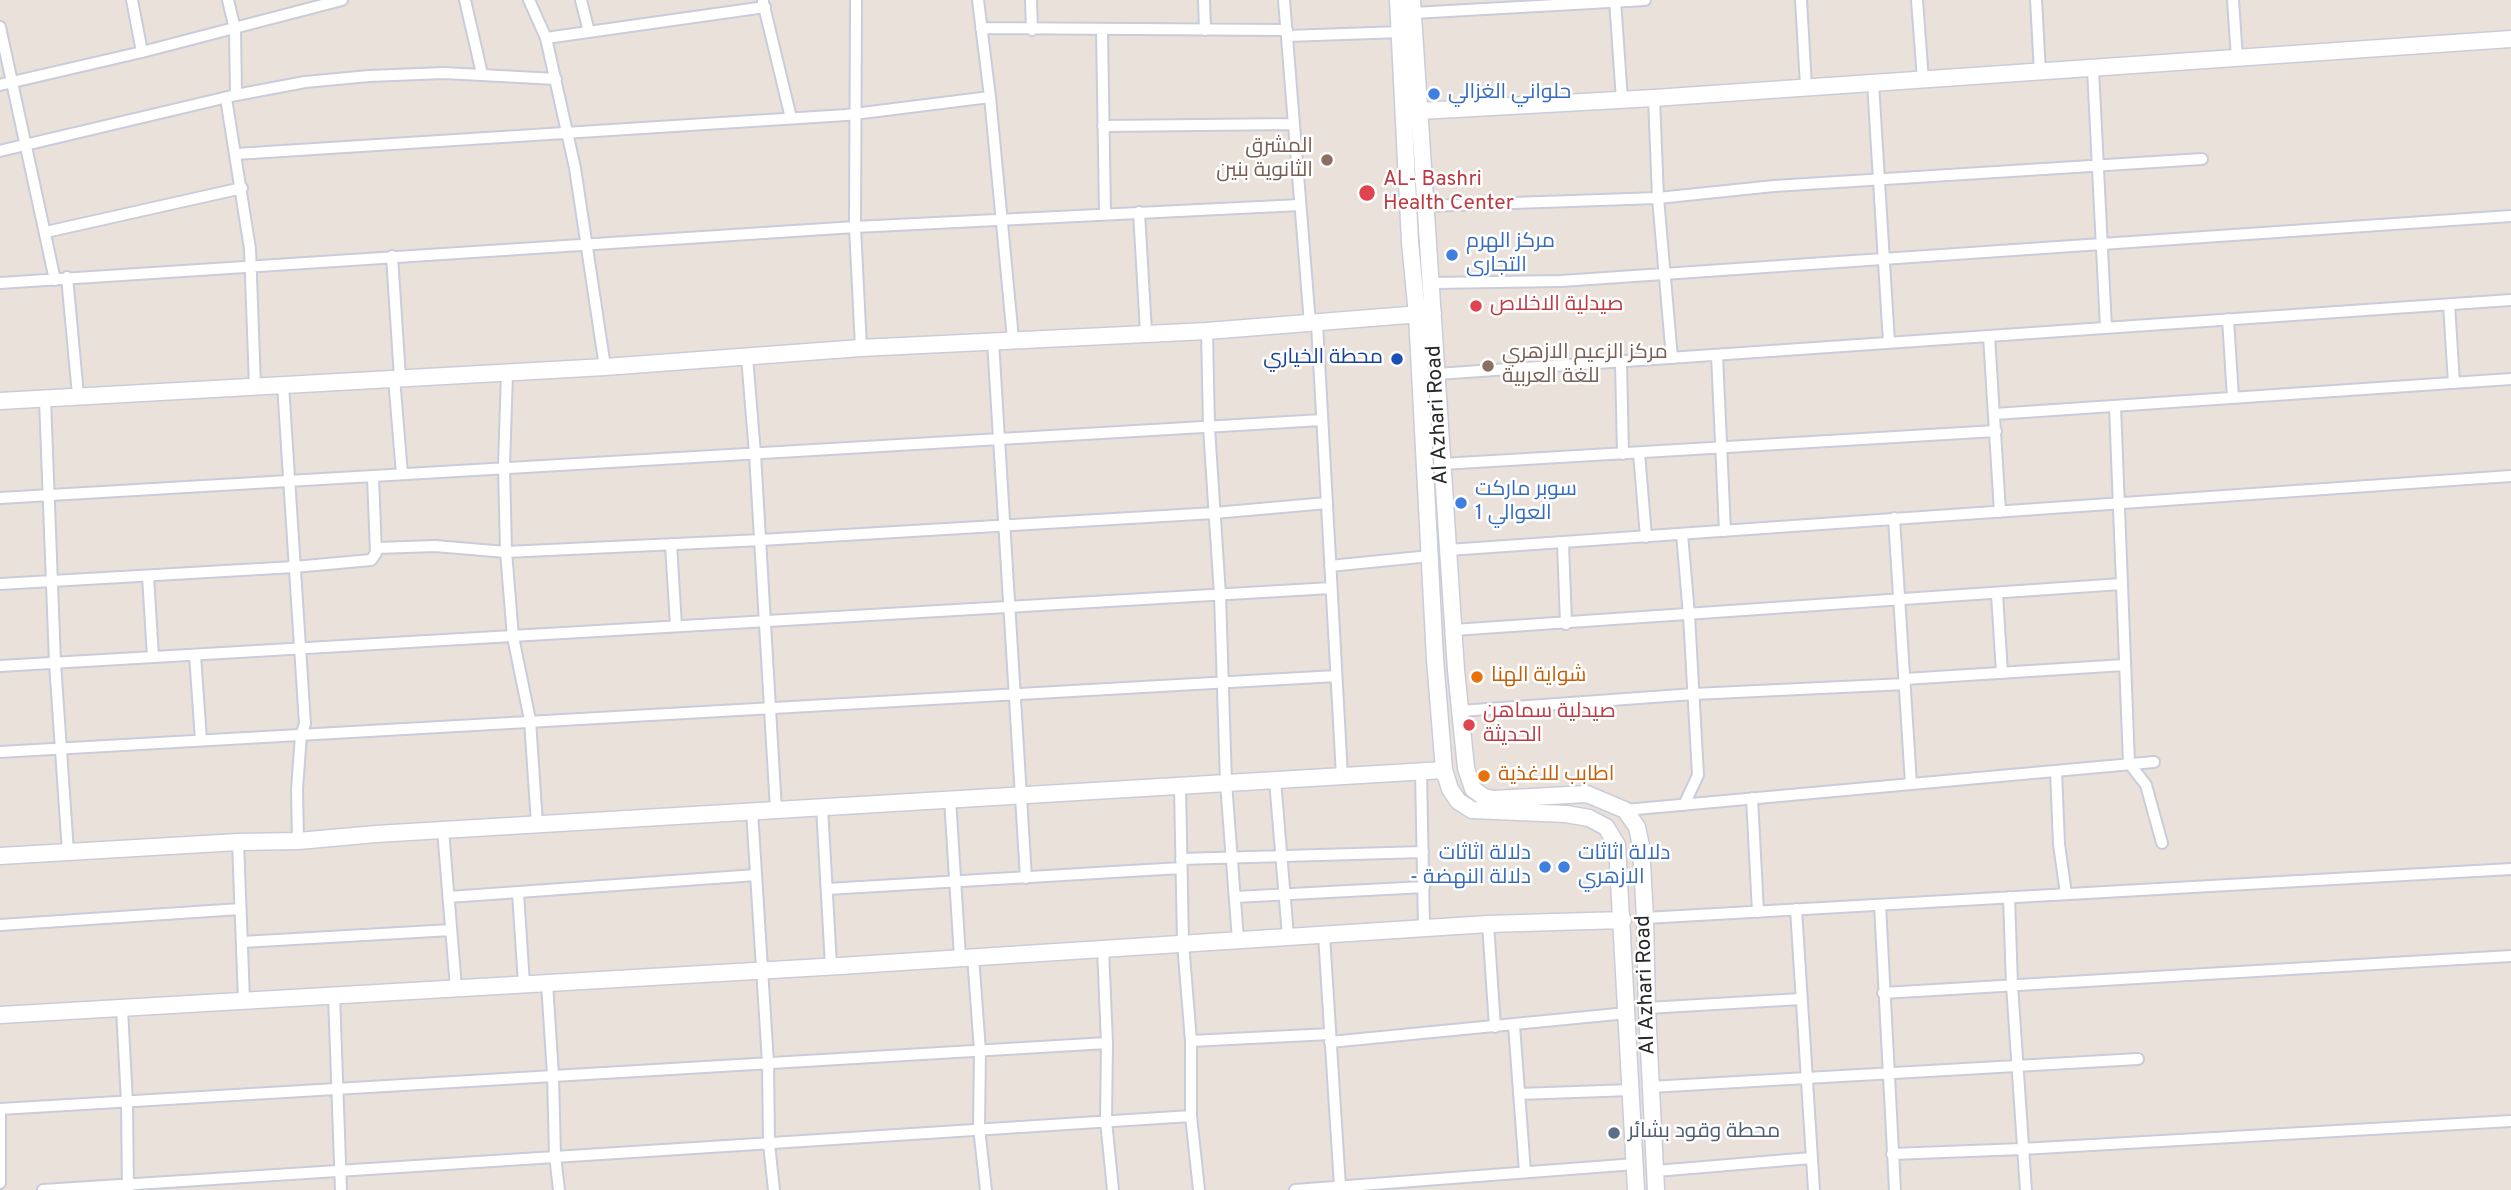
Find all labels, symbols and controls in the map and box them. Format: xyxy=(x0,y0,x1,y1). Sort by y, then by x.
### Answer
place label: حلواني الغزالي xyxy=(1448,81,1571,107)
marker: حلواني الغزالي xyxy=(1426,86,1442,102)
place label: المشرق الثانوية بنين xyxy=(1216,135,1313,185)
marker: المشرق الثانوية بنين xyxy=(1319,152,1335,168)
place label: AL- Bashri Health Center xyxy=(1383,168,1514,218)
marker: AL- Bashri Health Center xyxy=(1357,183,1377,203)
place label: مركز الهرم التجارى xyxy=(1466,230,1555,280)
marker: مركز الهرم التجارى xyxy=(1444,247,1460,263)
place label: صيدلية الاخلاص xyxy=(1490,293,1624,319)
marker: صيدلية الاخلاص xyxy=(1468,298,1484,314)
place label: مركز الزعيم الازهري للغة العربية xyxy=(1502,341,1668,391)
street label: Al Azhari Road xyxy=(1423,345,1455,485)
place label: محطة الخياري xyxy=(1263,346,1383,372)
marker: محطة الخياري xyxy=(1389,351,1405,367)
marker: مركز الزعيم الازهري للغة العربية xyxy=(1480,358,1496,374)
place label: سوبر ماركت العوالي 1 xyxy=(1475,478,1577,528)
marker: سوبر ماركت العوالي 1 xyxy=(1453,495,1469,511)
place label: شواية الهنا xyxy=(1491,664,1586,690)
marker: شواية الهنا xyxy=(1469,669,1485,685)
place label: صيدلية سماهن الحديثة xyxy=(1483,700,1616,750)
marker: صيدلية سماهن الحديثة xyxy=(1461,717,1477,733)
place label: اطابب للاغذية xyxy=(1498,763,1614,789)
marker: اطابب للاغذية xyxy=(1476,768,1492,784)
place label: دلالة اثاثات - دلالة النهضة xyxy=(1410,842,1531,892)
place label: دلالة اثاثات الازهري xyxy=(1578,842,1670,892)
marker: دلالة اثاثات - دلالة النهضة xyxy=(1537,859,1553,875)
marker: دلالة اثاثات الازهري xyxy=(1556,859,1572,875)
street label: Al Azhari Road xyxy=(1632,915,1662,1055)
place label: محطة وقود بشائر xyxy=(1628,1120,1780,1146)
marker: محطة وقود بشائر xyxy=(1606,1125,1622,1141)

